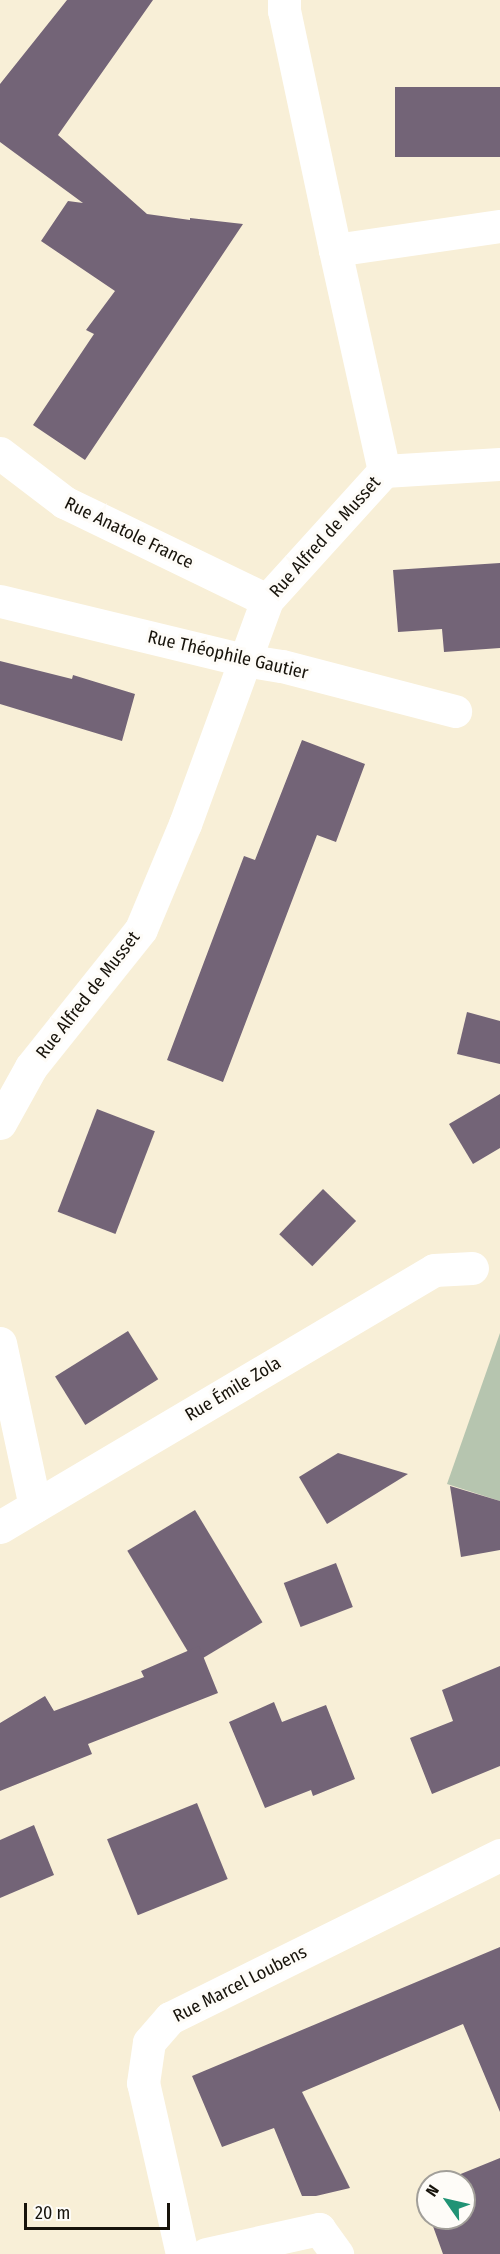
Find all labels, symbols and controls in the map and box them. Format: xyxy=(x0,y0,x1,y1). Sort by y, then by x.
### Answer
street label: Rue Alfred de Musset xyxy=(265,472,385,602)
street label: Rue Anatole France xyxy=(61,492,197,574)
street label: Rue Théophile Gautier xyxy=(146,626,310,684)
street label: Rue Alfred de Musset xyxy=(32,927,144,1063)
street label: Rue Émile Zola xyxy=(181,1352,285,1426)
street label: Rue Marcel Loubens xyxy=(170,1941,310,2027)
north arrow xyxy=(416,2170,476,2230)
text: N xyxy=(422,2181,443,2200)
scale bar xyxy=(27,2191,172,2229)
text: 20 m xyxy=(35,2202,70,2224)

